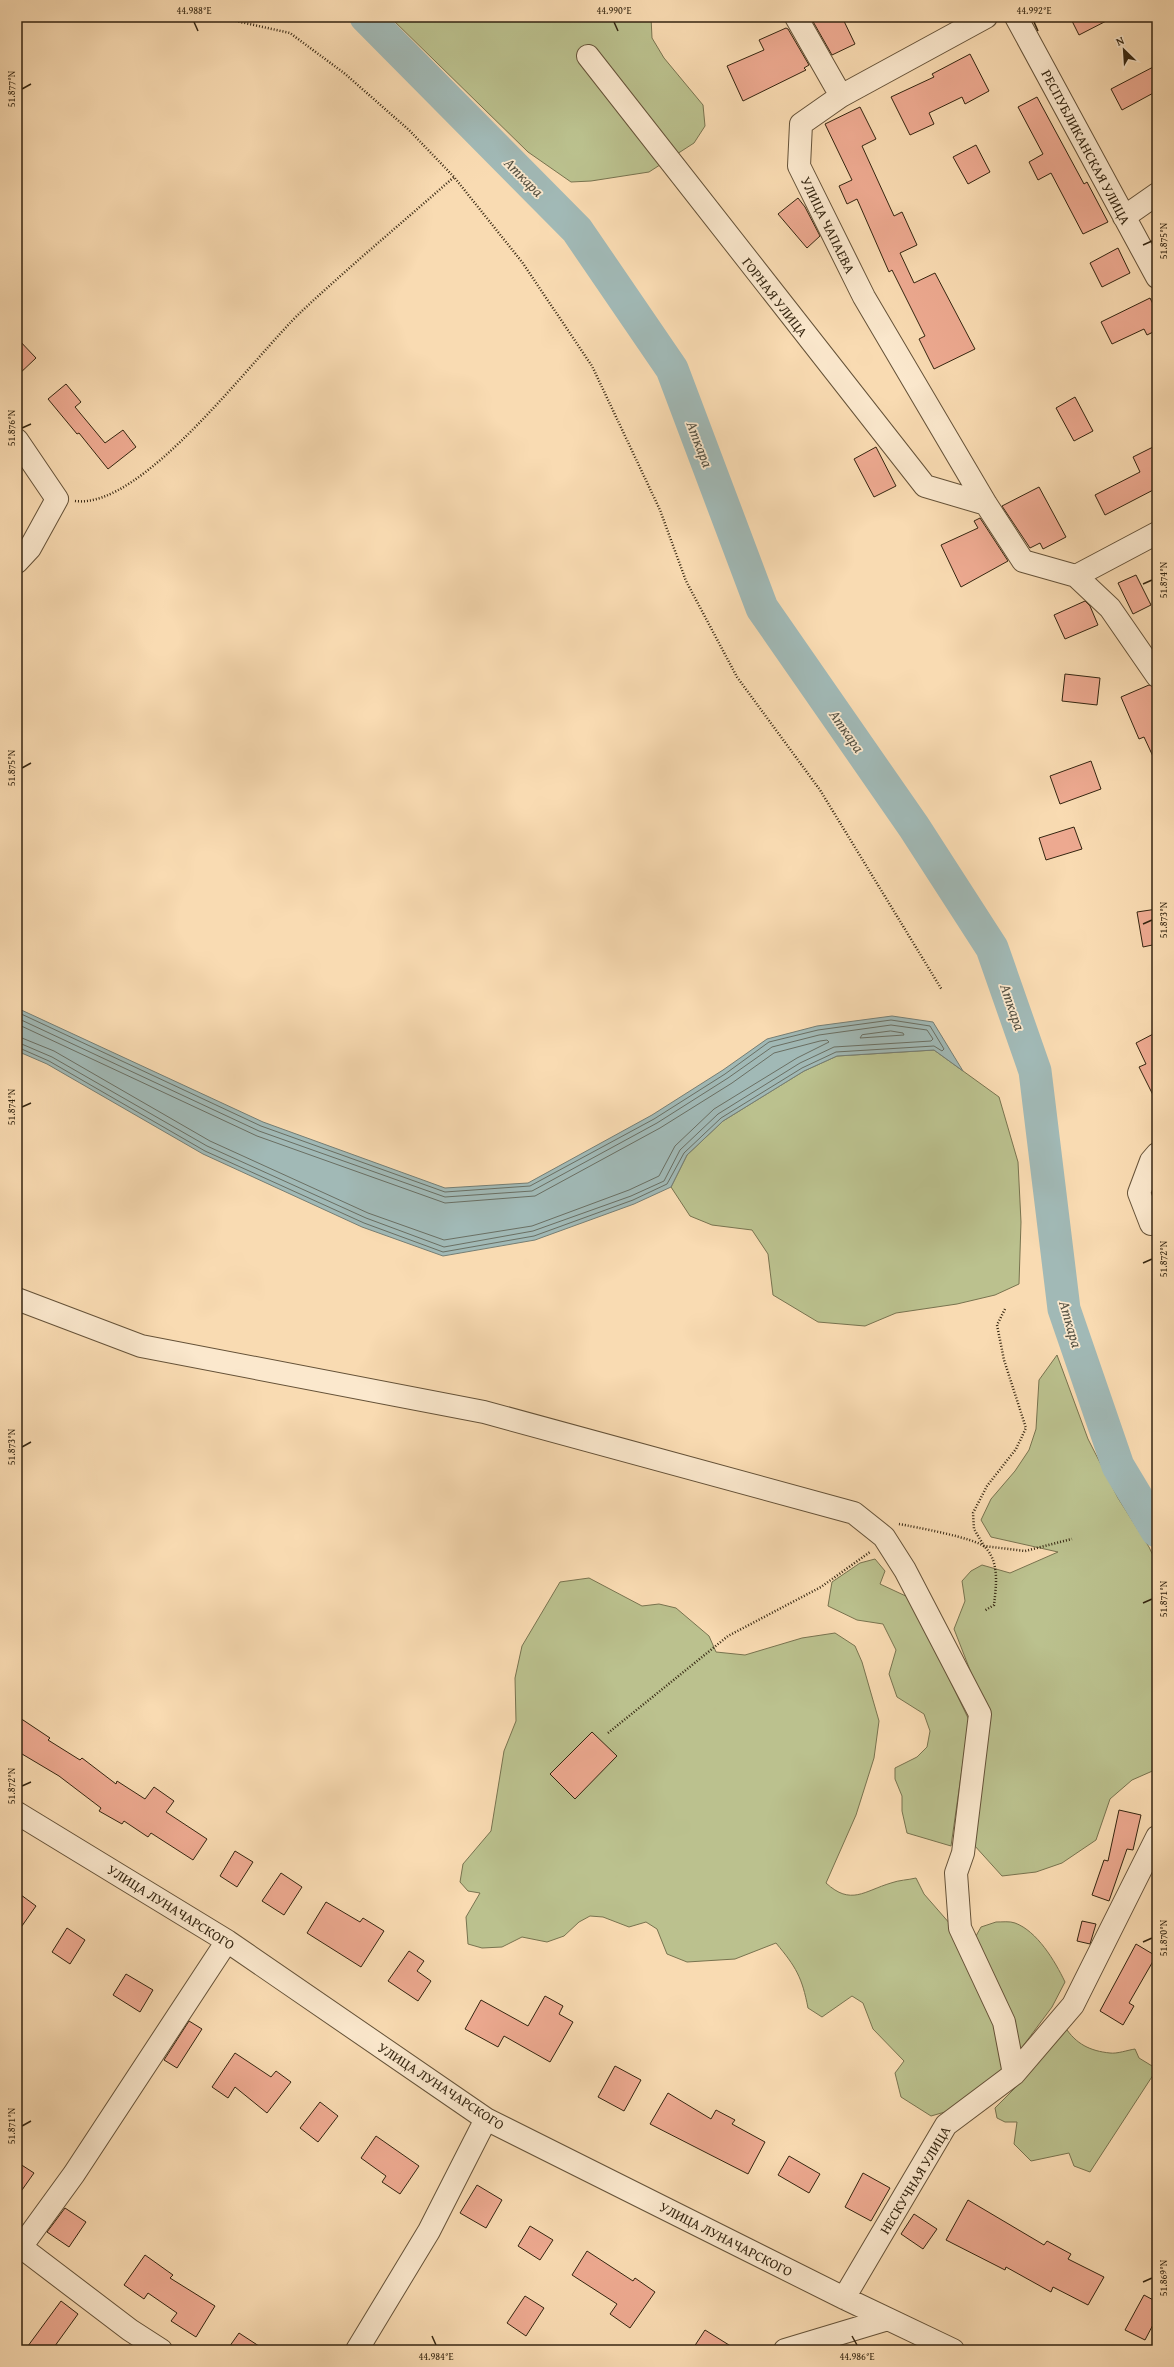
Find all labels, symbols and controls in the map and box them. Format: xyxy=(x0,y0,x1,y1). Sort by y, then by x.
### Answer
text: 44.988°E xyxy=(176,3,212,18)
text: 44.990°E xyxy=(596,3,632,18)
text: 44.992°E xyxy=(1016,3,1052,18)
north arrow xyxy=(1104,30,1144,70)
text: N xyxy=(1113,32,1127,50)
street label: РЕСПУБЛИКАНСКАЯ УЛИЦА xyxy=(1037,66,1136,228)
text: 51.877°N xyxy=(4,70,19,107)
water label: Аткара xyxy=(499,152,548,201)
street label: УЛИЦА ЧАПАЕВА xyxy=(796,173,860,277)
text: 51.875°N xyxy=(1156,222,1171,259)
street label: ГОРНАЯ УЛИЦА xyxy=(737,253,813,341)
text: 51.876°N xyxy=(4,409,19,446)
water label: Аткара xyxy=(681,417,718,470)
text: 51.874°N xyxy=(1156,561,1171,598)
water label: Аткара xyxy=(824,704,869,757)
text: 51.875°N xyxy=(4,749,19,786)
text: 51.873°N xyxy=(1156,901,1171,938)
water label: Аткара xyxy=(995,980,1031,1033)
text: 51.874°N xyxy=(4,1088,19,1125)
text: 51.872°N xyxy=(1156,1240,1171,1277)
water label: Аткара xyxy=(1054,1297,1088,1350)
text: 51.873°N xyxy=(4,1428,19,1465)
text: 51.871°N xyxy=(1156,1580,1171,1617)
text: 51.872°N xyxy=(4,1767,19,1804)
street label: УЛИЦА ЛУНАЧАРСКОГО xyxy=(103,1860,239,1954)
text: 51.870°N xyxy=(1156,1919,1171,1956)
street label: УЛИЦА ЛУНАЧАРСКОГО xyxy=(374,2038,508,2134)
text: 51.871°N xyxy=(4,2107,19,2144)
street label: НЕСКУЧНАЯ УЛИЦА xyxy=(875,2122,956,2238)
street label: УЛИЦА ЛУНАЧАРСКОГО xyxy=(656,2197,796,2281)
text: 51.869°N xyxy=(1156,2259,1171,2296)
text: 44.984°E xyxy=(418,2349,454,2364)
text: 44.986°E xyxy=(839,2349,875,2364)

